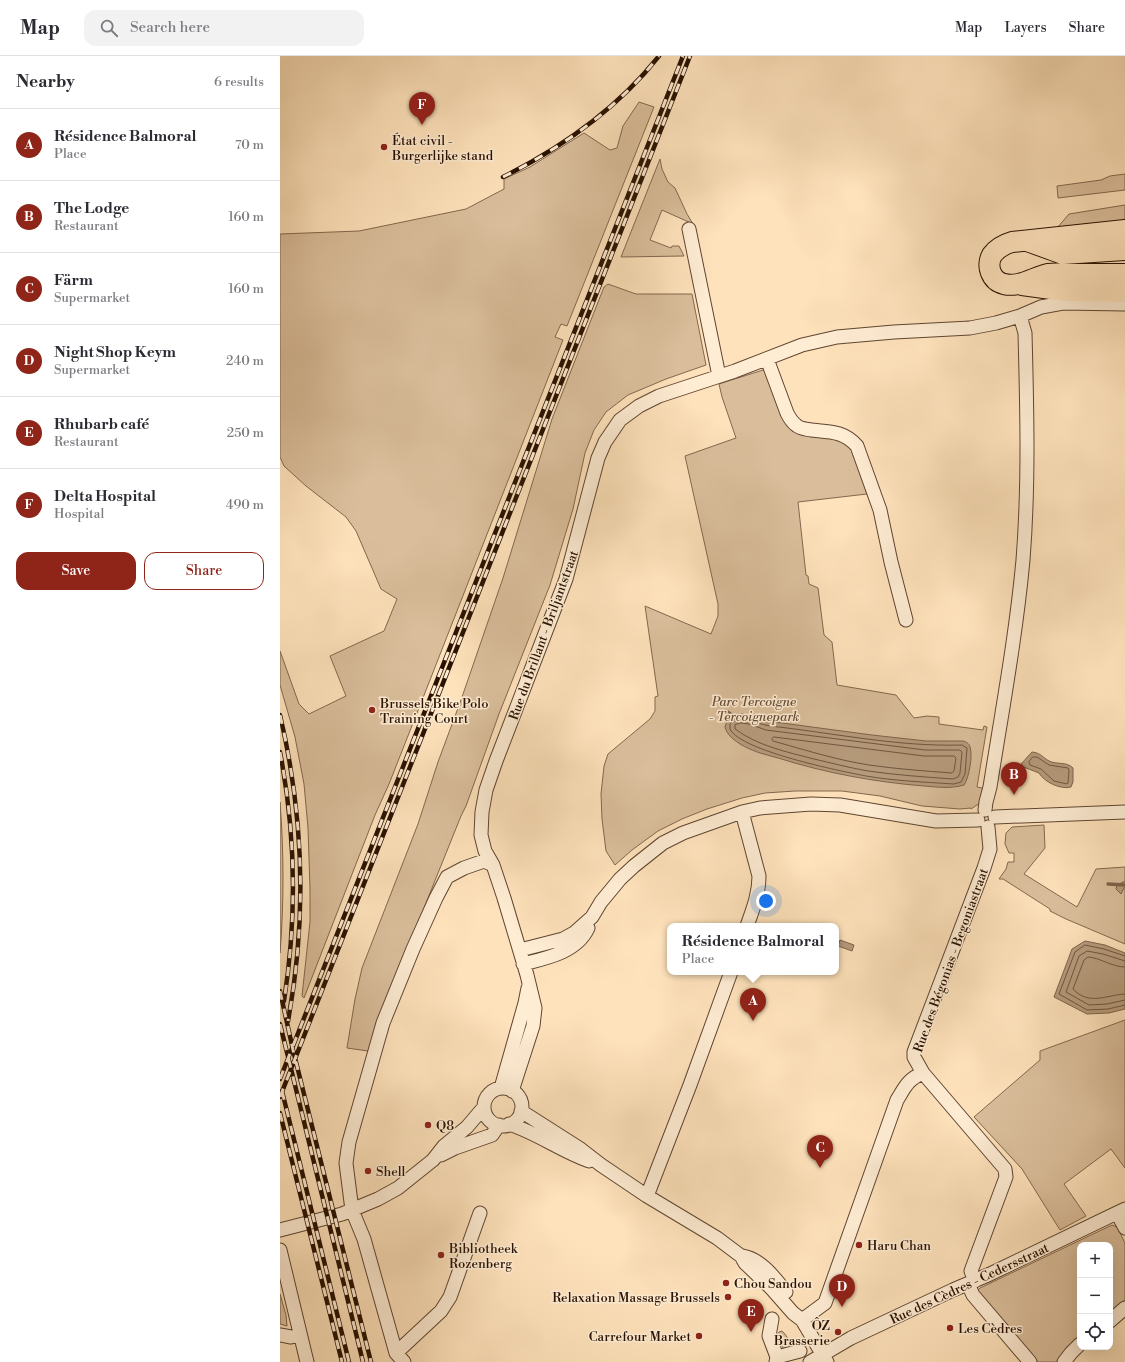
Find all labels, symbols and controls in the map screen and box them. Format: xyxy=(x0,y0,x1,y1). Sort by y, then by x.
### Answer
search box xyxy=(84,10,364,46)
text: Map xyxy=(20,16,60,40)
icon: search xyxy=(98,17,120,39)
text: Search here xyxy=(130,18,210,37)
text: Map xyxy=(955,19,982,37)
text: Layers xyxy=(1004,19,1047,37)
text: Share xyxy=(1069,19,1105,37)
text: Nearby xyxy=(16,71,75,93)
text: 6 results xyxy=(214,74,264,90)
pin: F xyxy=(409,92,435,125)
text: Résidence Balmoral xyxy=(54,127,196,146)
place label: État civil - Burgerlijke stand xyxy=(391,132,494,164)
text: A xyxy=(24,137,34,153)
text: 70 m xyxy=(235,137,264,153)
marker: État civil - Burgerlijke stand xyxy=(379,142,389,152)
text: Place xyxy=(54,146,86,162)
text: The Lodge xyxy=(54,199,129,218)
text: B xyxy=(24,209,34,225)
text: 160 m xyxy=(228,209,264,225)
text: Restaurant xyxy=(54,218,119,234)
text: Färm xyxy=(54,271,93,290)
text: C xyxy=(24,281,34,297)
text: 160 m xyxy=(228,281,264,297)
text: Supermarket xyxy=(54,290,130,306)
text: Night Shop Keym xyxy=(54,343,176,362)
text: D xyxy=(24,353,34,369)
text: 240 m xyxy=(226,353,264,369)
text: Supermarket xyxy=(54,362,130,378)
text: Rhubarb café xyxy=(54,415,149,434)
text: E xyxy=(24,425,34,441)
text: 250 m xyxy=(227,425,264,441)
text: Restaurant xyxy=(54,434,119,450)
text: Delta Hospital xyxy=(54,487,156,506)
text: F xyxy=(24,497,34,513)
text: 490 m xyxy=(226,497,264,513)
text: Hospital xyxy=(54,506,104,522)
street label: Rue du Brillant - Briljantstraat xyxy=(506,548,582,722)
button: Save xyxy=(16,552,136,590)
button: Share xyxy=(144,552,264,590)
park label: Parc Tercoigne - Tercoignepark xyxy=(709,694,799,725)
place label: Brussels Bike Polo Training Court xyxy=(379,696,489,727)
marker: Brussels Bike Polo Training Court xyxy=(367,705,377,715)
pin: B xyxy=(1001,762,1027,795)
street label: Rue des Bégonias - Begoniastraat xyxy=(910,866,992,1055)
your location xyxy=(756,891,776,911)
popup xyxy=(667,923,839,975)
text: Résidence Balmoral xyxy=(682,932,824,951)
text: Place xyxy=(682,951,714,967)
pin: A xyxy=(740,988,766,1021)
place label: Q8 xyxy=(436,1118,454,1134)
marker: Q8 xyxy=(423,1120,433,1130)
pin: C xyxy=(807,1135,833,1168)
place label: Shell xyxy=(376,1164,406,1180)
marker: Shell xyxy=(363,1166,373,1176)
place label: Haru Chan xyxy=(867,1238,931,1254)
marker: Haru Chan xyxy=(854,1240,864,1250)
street label: Rue des Cèdres - Cedersstraat xyxy=(887,1240,1052,1328)
place label: Bibliotheek Rozenberg xyxy=(448,1241,519,1272)
map controls xyxy=(1077,1242,1113,1350)
button: + xyxy=(1077,1242,1113,1278)
marker: Bibliotheek Rozenberg xyxy=(436,1250,446,1260)
pin: D xyxy=(829,1274,855,1307)
place label: Chou Sandou xyxy=(734,1276,813,1292)
marker: Chou Sandou xyxy=(721,1278,731,1288)
button: − xyxy=(1077,1278,1113,1314)
place label: Relaxation Massage Brussels xyxy=(552,1290,720,1306)
marker: Relaxation Massage Brussels xyxy=(723,1292,733,1302)
pin: E xyxy=(738,1299,764,1332)
button: locate xyxy=(1077,1314,1113,1350)
place label: ÔZ Brasserie xyxy=(773,1317,830,1349)
place label: Les Cèdres xyxy=(958,1321,1023,1337)
marker: Les Cèdres xyxy=(945,1323,955,1333)
marker: ÔZ Brasserie xyxy=(833,1327,843,1337)
place label: Carrefour Market xyxy=(589,1329,691,1345)
marker: Carrefour Market xyxy=(694,1331,704,1341)

